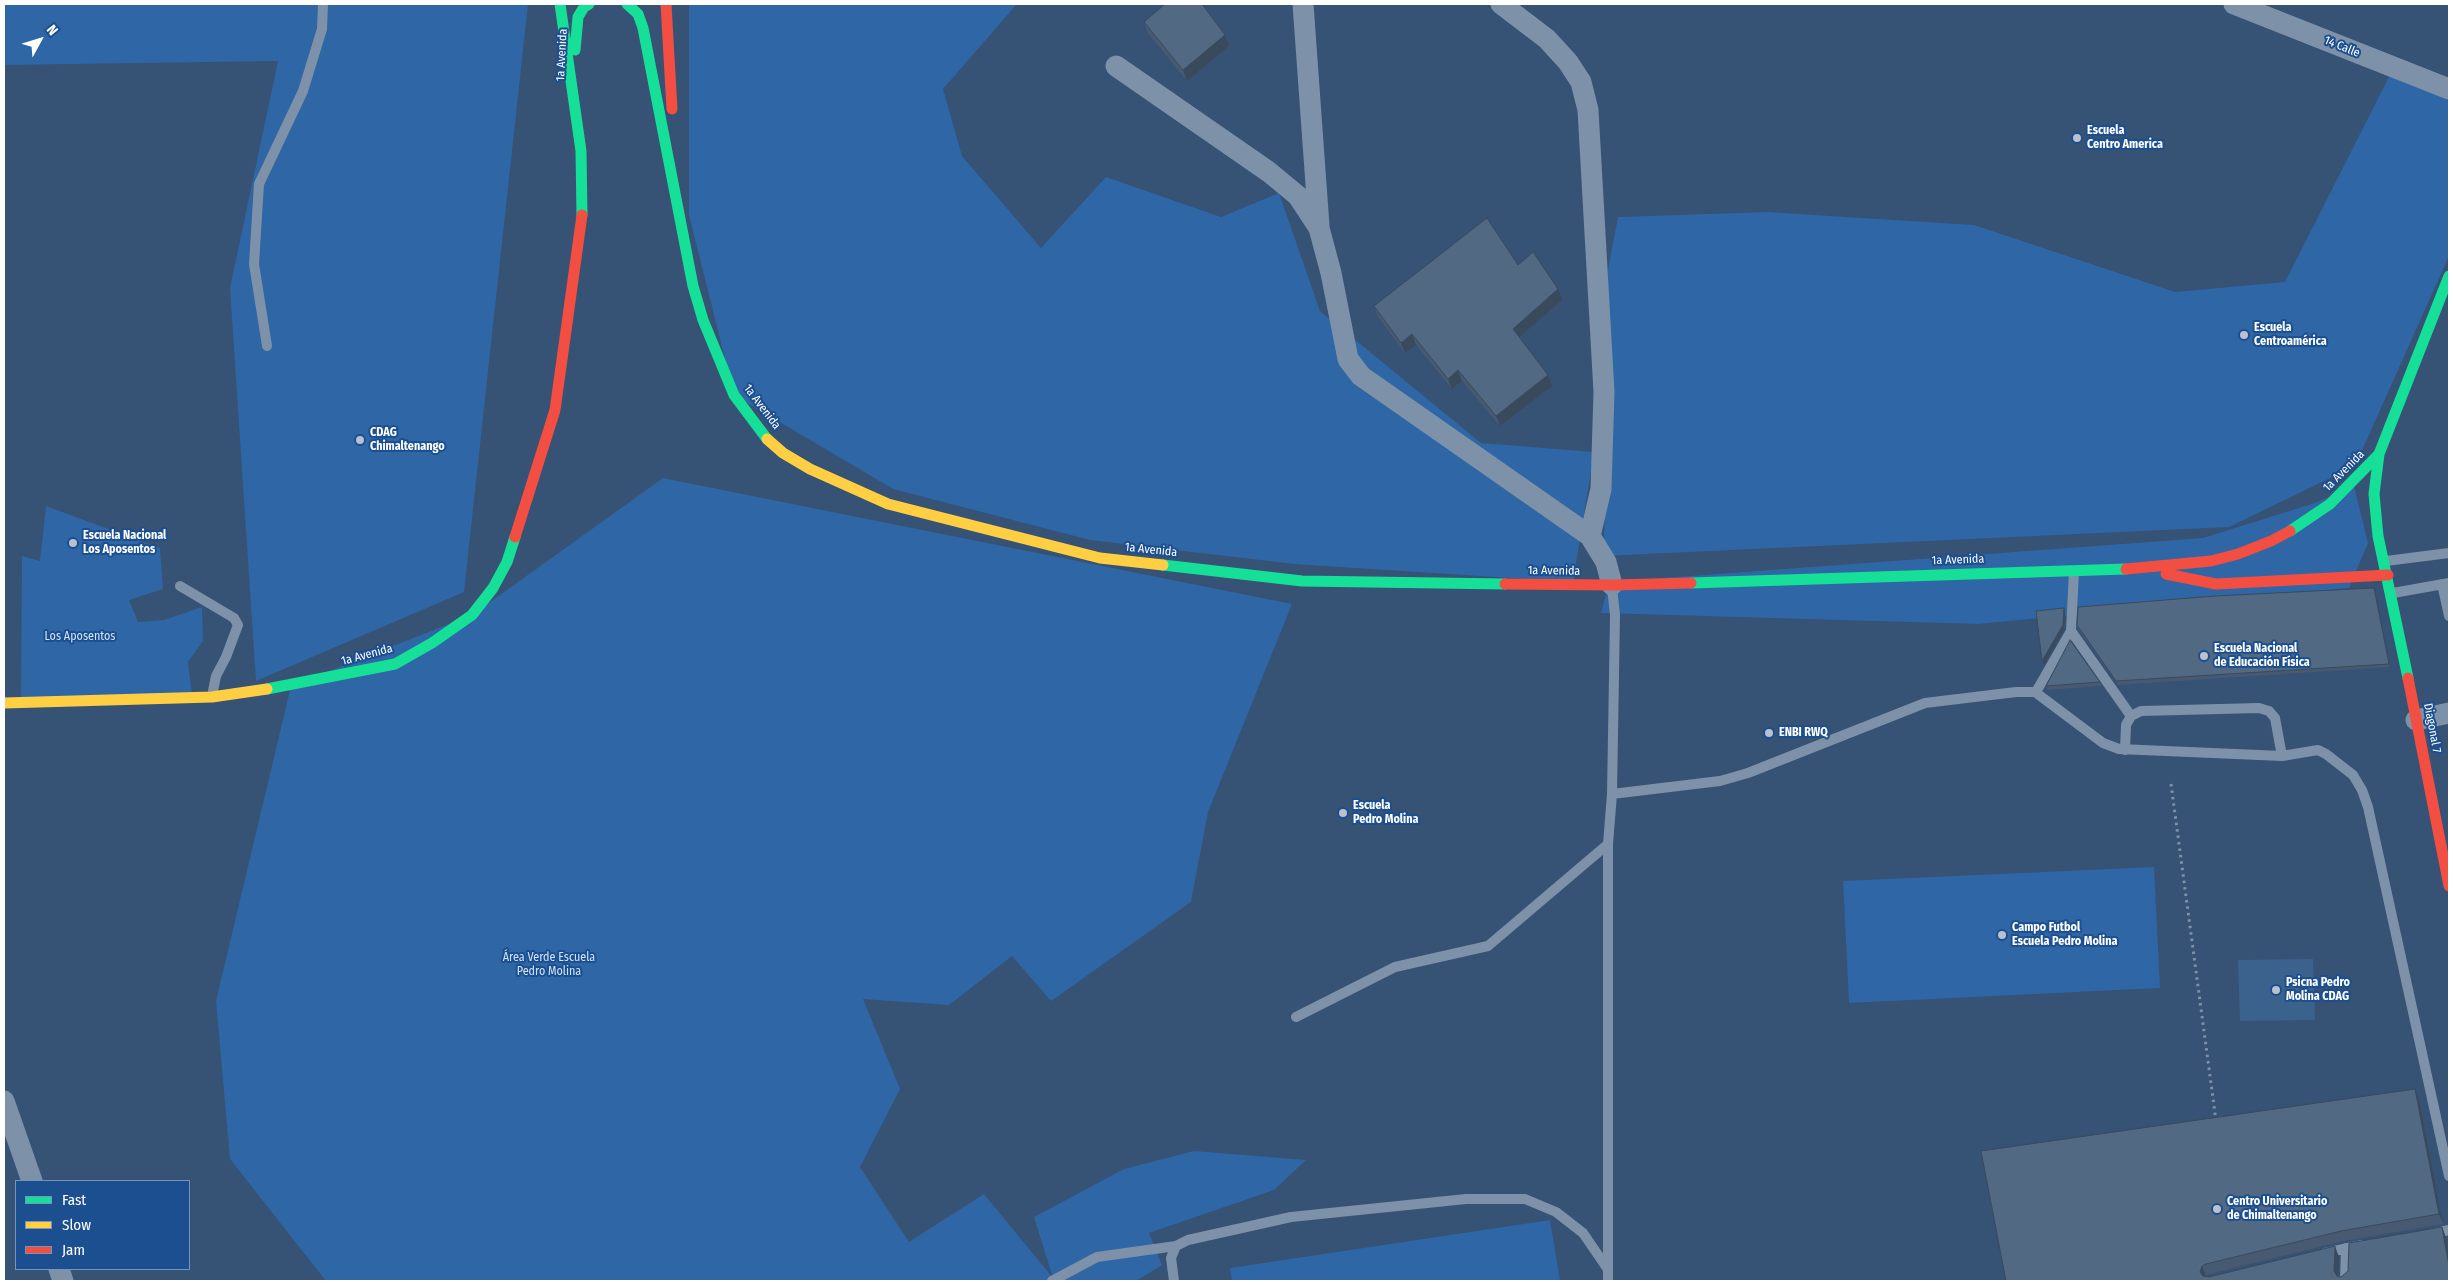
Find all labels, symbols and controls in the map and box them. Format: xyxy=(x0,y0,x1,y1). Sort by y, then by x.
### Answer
north arrow xyxy=(15,15,65,65)
text: N xyxy=(43,22,61,39)
street label: 1a Avenida xyxy=(553,28,571,82)
street label: 14 Calle xyxy=(2322,33,2362,61)
place label: Escuela Centro America xyxy=(2087,124,2163,152)
marker: Escuela Centro America xyxy=(2071,132,2083,144)
place label: Escuela Centroamérica xyxy=(2254,321,2327,349)
marker: Escuela Centroamérica xyxy=(2238,329,2250,341)
street label: 1a Avenida xyxy=(740,382,784,432)
place label: CDAG Chimaltenango xyxy=(370,426,445,454)
marker: CDAG Chimaltenango xyxy=(354,434,366,446)
street label: 1a Avenida xyxy=(2320,447,2368,495)
place label: Escuela Nacional Los Aposentos xyxy=(83,529,166,557)
marker: Escuela Nacional Los Aposentos xyxy=(67,537,79,549)
street label: 1a Avenida xyxy=(1124,540,1178,560)
street label: 1a Avenida xyxy=(1931,552,1985,568)
street label: 1a Avenida xyxy=(1528,563,1580,579)
park label: Los Aposentos xyxy=(45,630,115,644)
street label: 1a Avenida xyxy=(340,641,394,669)
place label: Escuela Nacional de Educación Física xyxy=(2214,642,2310,670)
marker: Escuela Nacional de Educación Física xyxy=(2198,650,2210,662)
street label: Diagonal 7 xyxy=(2420,702,2444,754)
place label: ENBI RWQ xyxy=(1779,726,1828,740)
marker: ENBI RWQ xyxy=(1763,727,1775,739)
place label: Escuela Pedro Molina xyxy=(1353,799,1418,827)
marker: Escuela Pedro Molina xyxy=(1337,807,1349,819)
place label: Campo Futbol Escuela Pedro Molina xyxy=(2012,921,2117,949)
marker: Campo Futbol Escuela Pedro Molina xyxy=(1996,929,2008,941)
park label: Área Verde Escuela Pedro Molina xyxy=(503,951,595,979)
place label: Psicna Pedro Molina CDAG xyxy=(2286,976,2350,1004)
marker: Psicna Pedro Molina CDAG xyxy=(2270,984,2282,996)
legend xyxy=(15,1180,190,1270)
text: Fast xyxy=(62,1191,86,1209)
place label: Centro Universitario de Chimaltenango xyxy=(2227,1195,2327,1223)
marker: Centro Universitario de Chimaltenango xyxy=(2211,1203,2223,1215)
text: Slow xyxy=(62,1216,91,1234)
text: Jam xyxy=(62,1241,85,1259)

